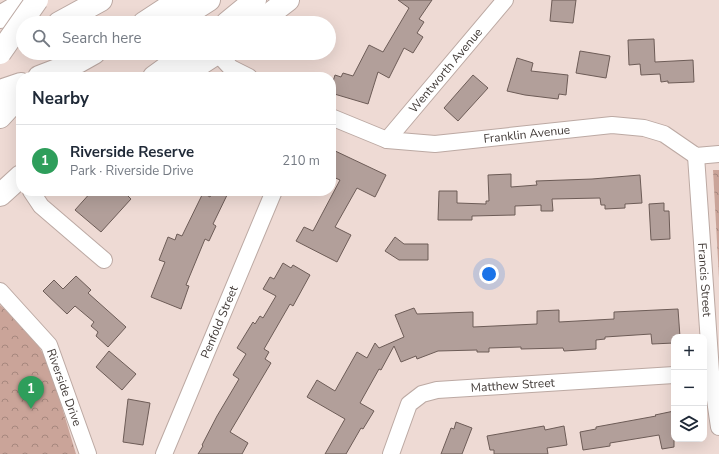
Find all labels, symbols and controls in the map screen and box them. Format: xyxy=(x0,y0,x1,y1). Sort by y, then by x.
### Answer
search box xyxy=(16,16,336,60)
street label: Wentworth Avenue xyxy=(405,25,486,116)
icon: search xyxy=(30,27,52,49)
text: Search here xyxy=(62,28,142,48)
text: Nearby xyxy=(32,87,89,110)
street label: Franklin Avenue xyxy=(483,122,571,147)
text: Riverside Reserve xyxy=(70,142,194,162)
text: 1 xyxy=(41,152,49,170)
text: 210 m xyxy=(282,152,320,170)
text: Park · Riverside Drive xyxy=(70,162,193,180)
street label: Francis Street xyxy=(694,242,715,318)
your location xyxy=(479,264,499,284)
street label: Penfold Street xyxy=(197,283,242,361)
map controls xyxy=(671,334,707,442)
button: + xyxy=(671,334,707,370)
street label: Riverside Drive xyxy=(43,347,85,428)
button: − xyxy=(671,370,707,406)
street label: Matthew Street xyxy=(470,375,556,396)
pin: 1 xyxy=(18,376,44,409)
button: layers xyxy=(671,406,707,442)

